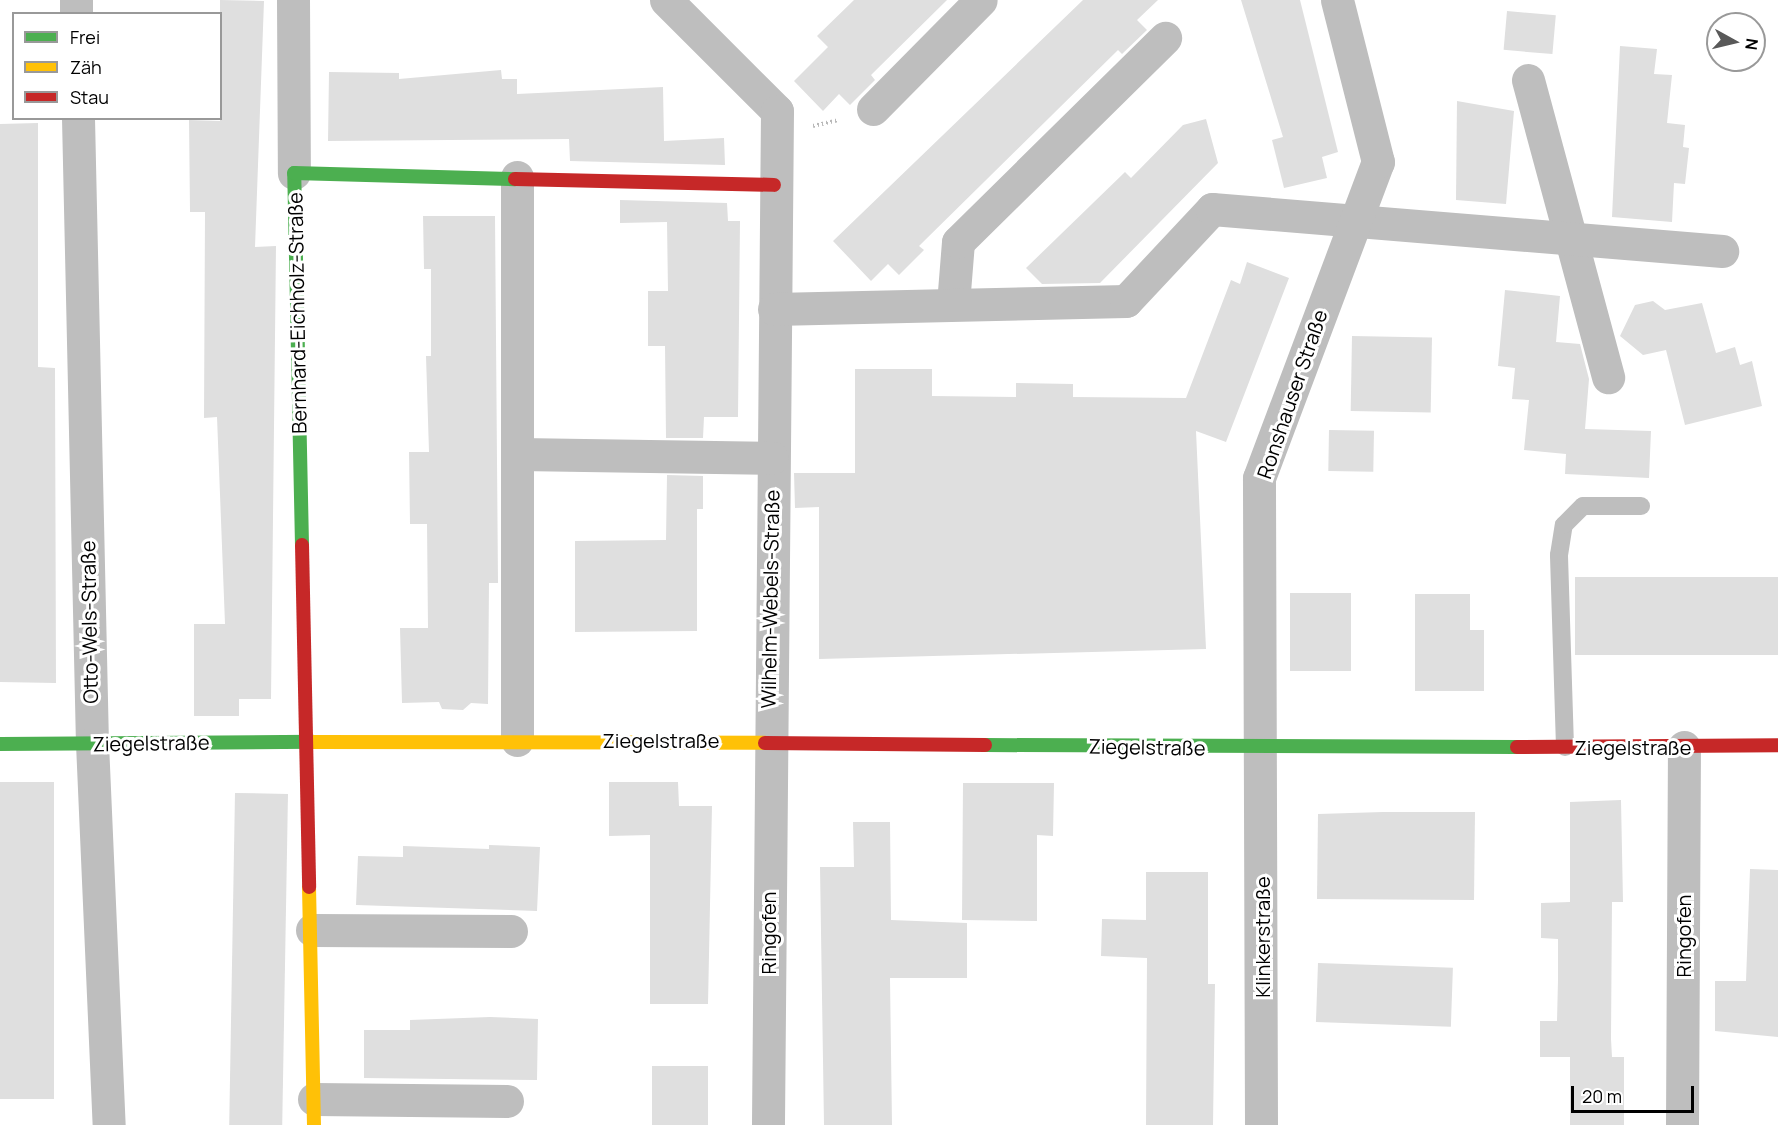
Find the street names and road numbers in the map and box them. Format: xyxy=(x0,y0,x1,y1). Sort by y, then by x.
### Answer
street label: Bernhard-Eichholz-Straße xyxy=(283,192,311,434)
street label: Ronshauser Straße xyxy=(1252,306,1332,482)
street label: Wilhelm-Webels-Straße xyxy=(756,490,784,708)
street label: Otto-Wels-Straße xyxy=(76,540,102,704)
street label: Ziegelstraße xyxy=(603,728,719,752)
street label: Ziegelstraße xyxy=(92,730,210,756)
street label: Ziegelstraße xyxy=(1088,734,1206,760)
street label: Ziegelstraße xyxy=(1575,735,1691,759)
street label: Klinkerstraße xyxy=(1250,876,1274,998)
street label: Ringofen xyxy=(756,892,780,974)
street label: Ringofen xyxy=(1671,895,1695,977)

